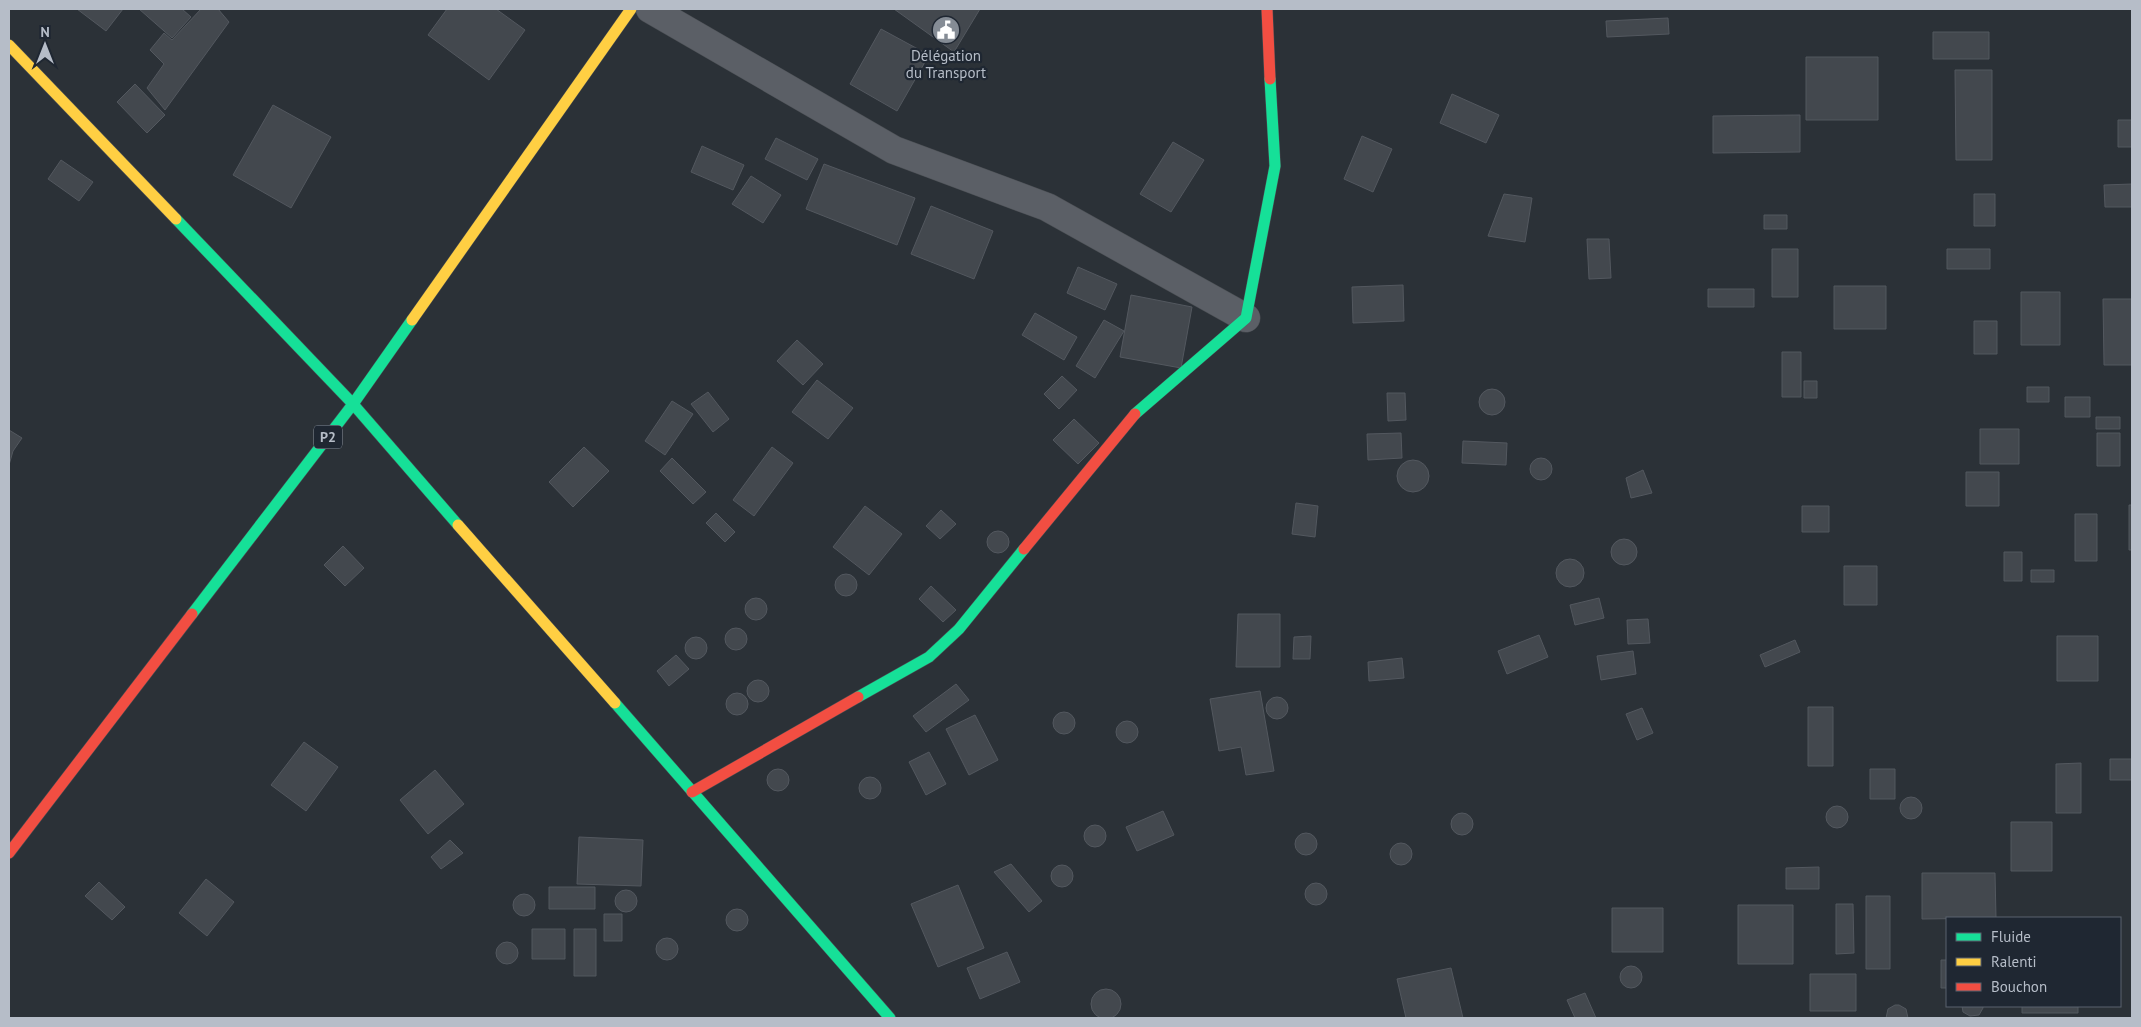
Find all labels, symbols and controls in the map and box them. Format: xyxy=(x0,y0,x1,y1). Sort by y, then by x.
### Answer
public building icon: Délégation du Transport xyxy=(931,15,961,45)
north arrow xyxy=(20,20,70,70)
text: N xyxy=(40,23,50,41)
place label: Délégation du Transport xyxy=(906,46,986,82)
road number: P2 xyxy=(314,426,342,448)
legend xyxy=(1946,917,2121,1007)
text: Fluide xyxy=(1991,927,2031,946)
text: Ralenti xyxy=(1991,952,2037,971)
text: Bouchon xyxy=(1991,977,2047,996)

